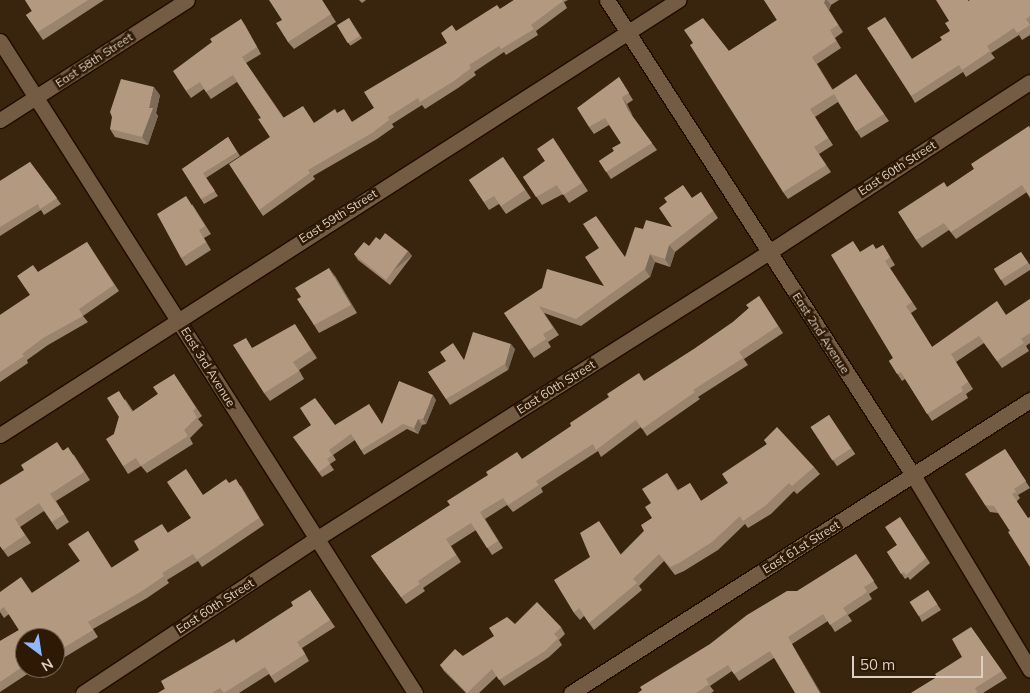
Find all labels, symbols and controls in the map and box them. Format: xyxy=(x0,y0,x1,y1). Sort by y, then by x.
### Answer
street label: East 58th Street xyxy=(53,30,135,90)
street label: East 60th Street xyxy=(856,138,938,198)
street label: East 59th Street xyxy=(296,186,380,246)
street label: East 2nd Avenue xyxy=(789,290,853,376)
street label: East 3rd Avenue xyxy=(178,325,238,409)
street label: East 60th Street xyxy=(514,357,598,417)
street label: East 61st Street xyxy=(760,518,842,576)
street label: East 60th Street xyxy=(174,576,256,636)
north arrow xyxy=(15,628,65,678)
scale bar xyxy=(855,646,986,678)
text: N xyxy=(38,655,56,675)
text: 50 m xyxy=(860,655,895,674)

